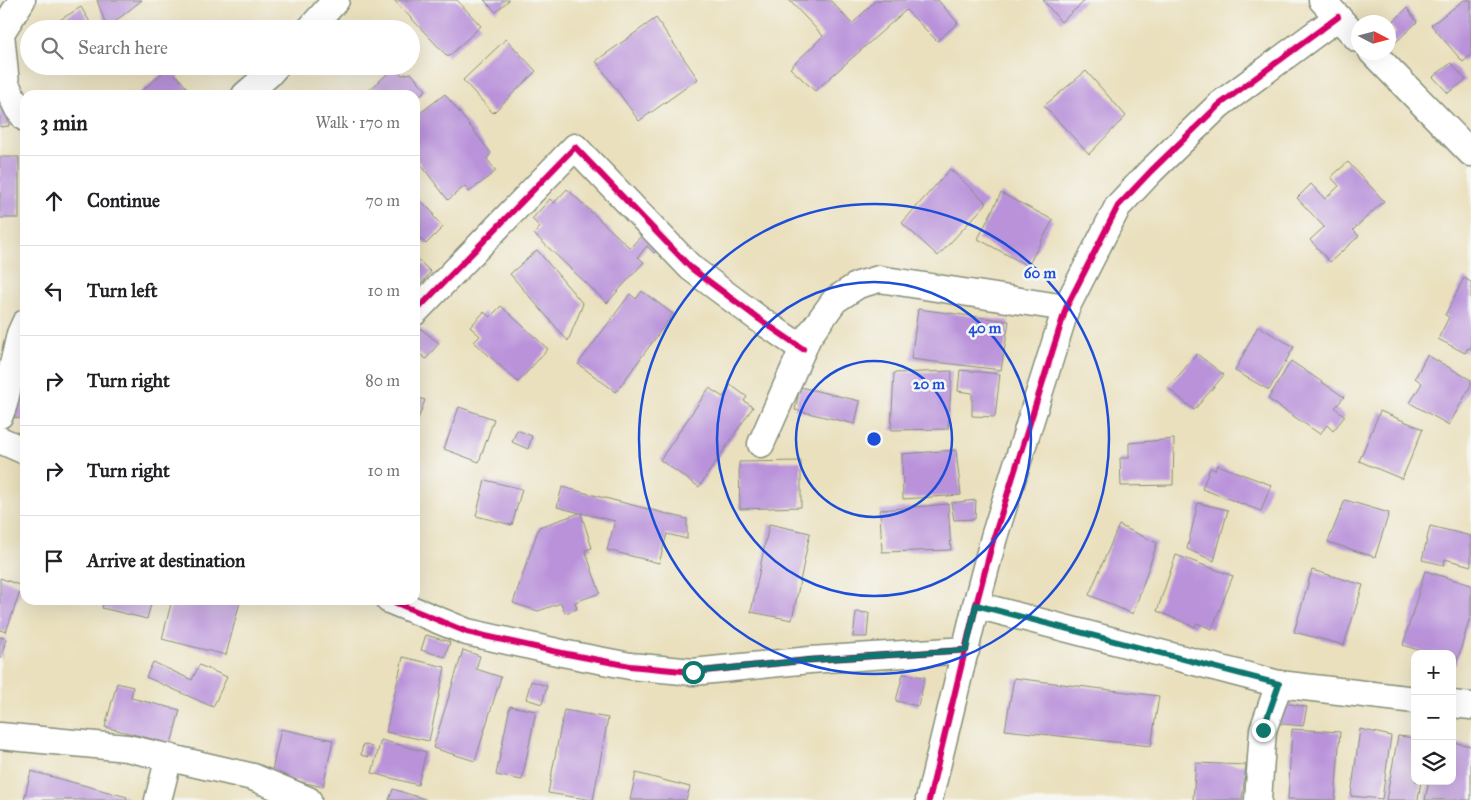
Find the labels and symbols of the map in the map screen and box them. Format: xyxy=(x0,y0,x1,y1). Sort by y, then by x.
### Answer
north arrow xyxy=(1351,15,1396,60)
text: 60 m xyxy=(1024,264,1057,282)
text: 40 m xyxy=(969,319,1002,338)
text: 20 m xyxy=(913,375,945,393)
centre of rings xyxy=(865,430,883,448)
route start xyxy=(682,661,705,684)
route end xyxy=(1252,719,1275,742)

